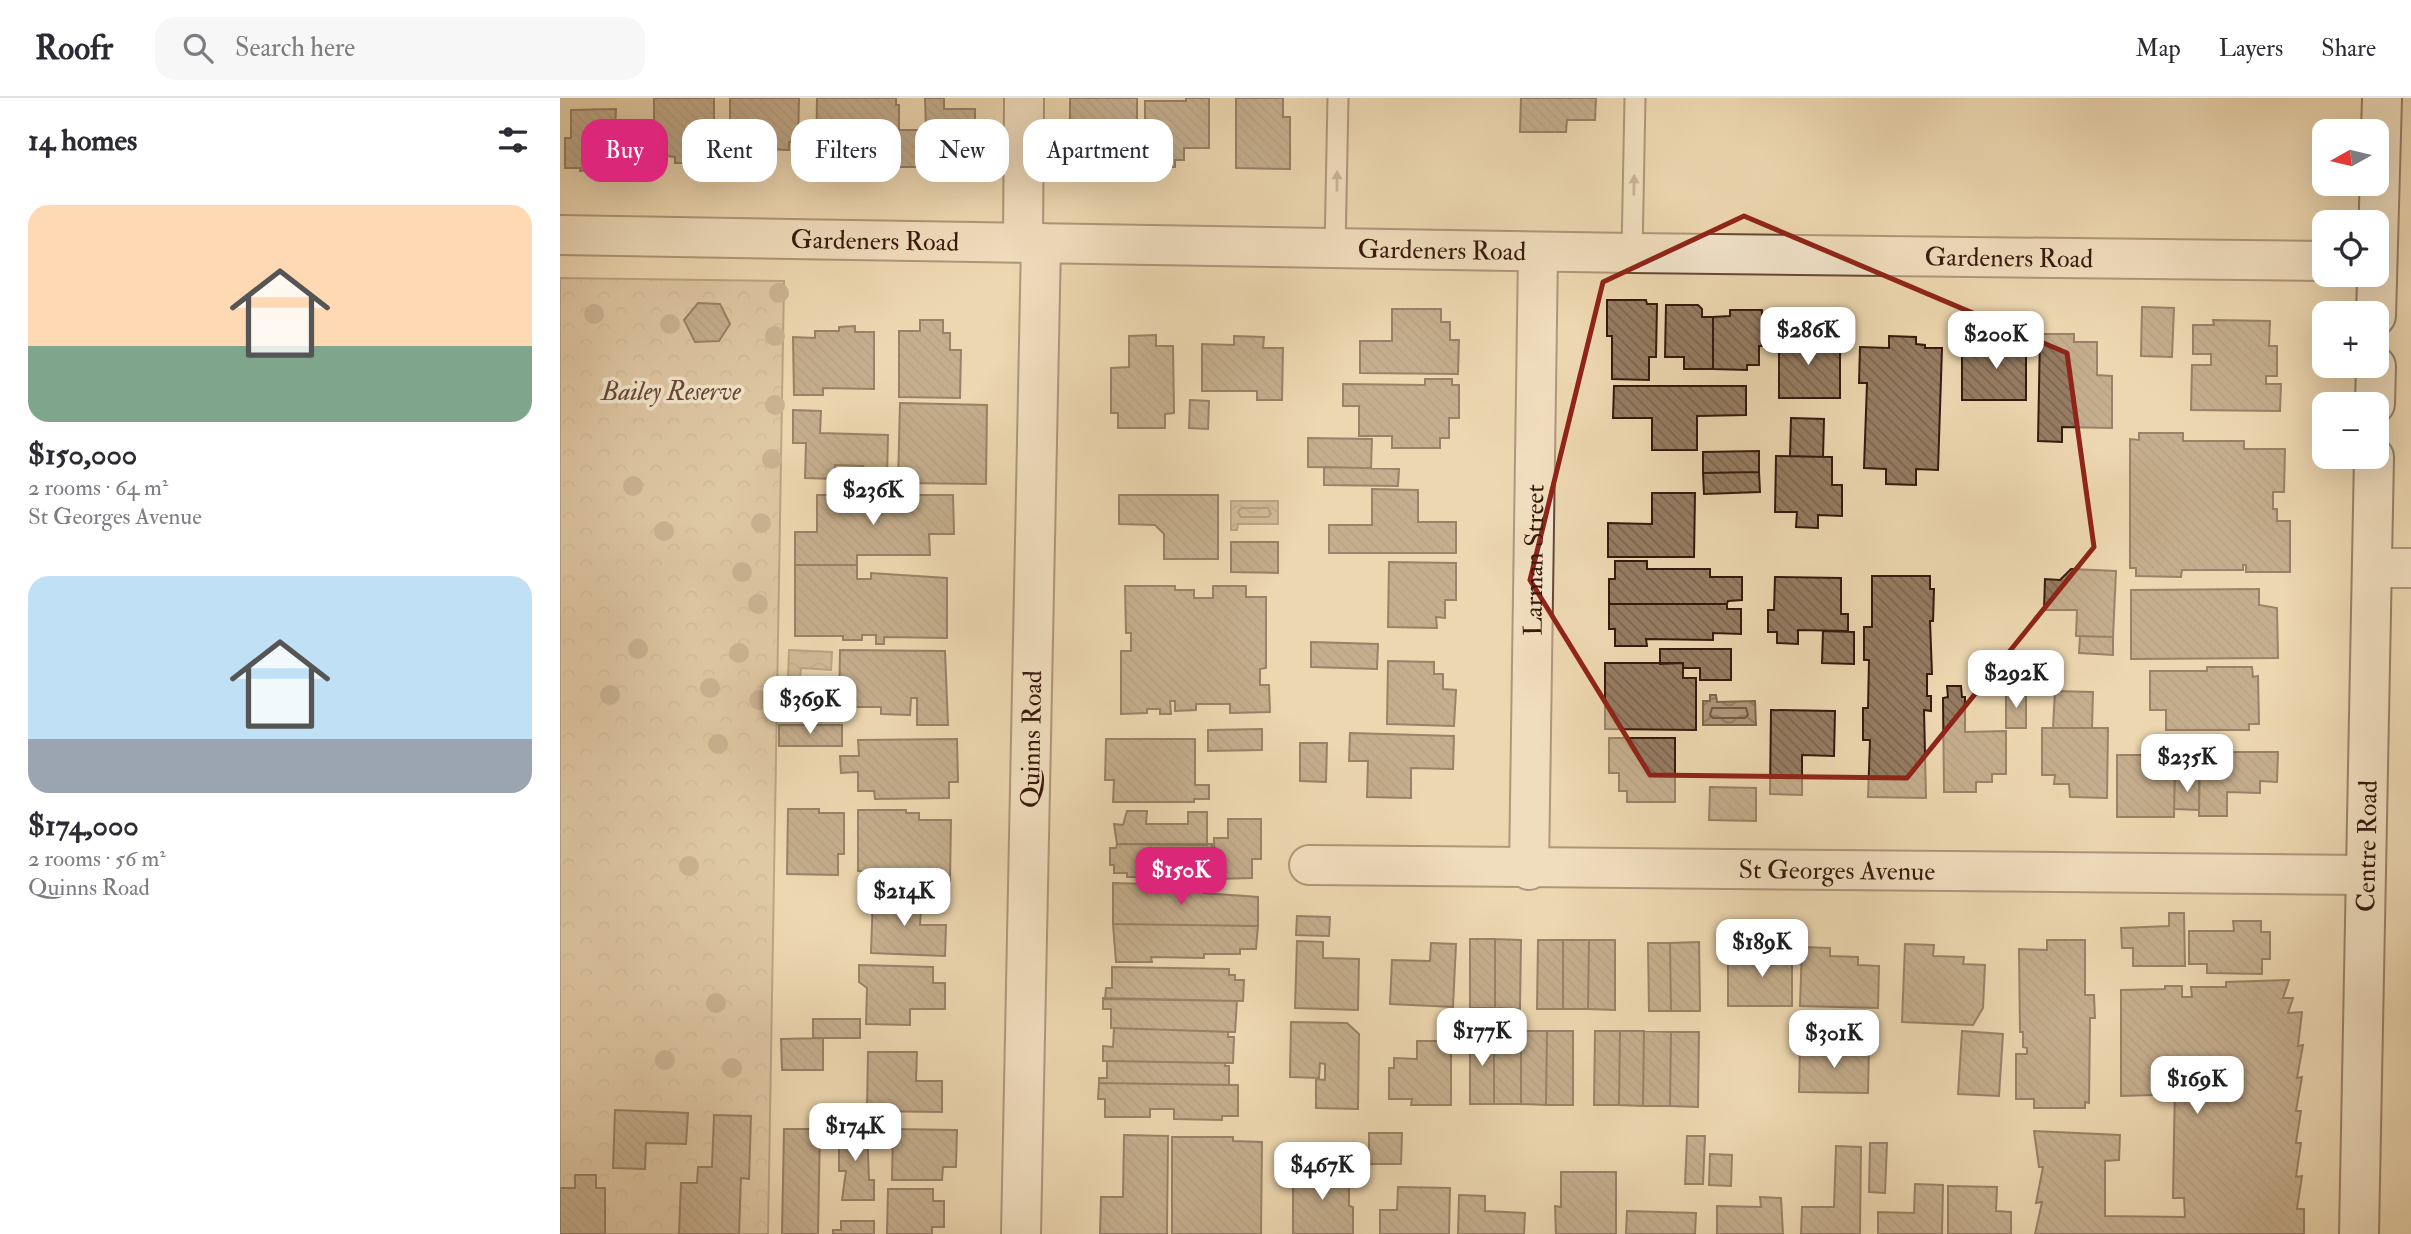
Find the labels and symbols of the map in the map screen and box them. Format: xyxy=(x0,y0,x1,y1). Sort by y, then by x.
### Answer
north arrow xyxy=(2312,119,2389,196)
one-way arrow xyxy=(1331,170,1343,192)
one-way arrow xyxy=(1628,174,1640,196)
street label: Gardeners Road xyxy=(790,224,960,259)
street label: Gardeners Road xyxy=(1357,233,1527,268)
street label: Gardeners Road xyxy=(1924,241,2093,275)
pin: $286K xyxy=(1759,308,1857,367)
pin: $200K xyxy=(1947,312,2045,371)
park label: Bailey Reserve xyxy=(599,376,741,408)
pin: $236K xyxy=(824,468,922,527)
street label: Larman Street xyxy=(1517,484,1552,636)
pin: $292K xyxy=(1967,650,2065,710)
street label: Quinns Road xyxy=(1015,670,1049,808)
pin: $369K xyxy=(761,676,859,736)
pin: $235K xyxy=(2138,734,2236,794)
street label: Centre Road xyxy=(2350,780,2385,912)
pin: $150K xyxy=(1132,848,1230,907)
street label: St Georges Avenue xyxy=(1738,854,1936,888)
pin: $214K xyxy=(855,868,953,928)
pin: $189K xyxy=(1713,920,1811,979)
pin: $177K xyxy=(1433,1009,1531,1068)
pin: $301K xyxy=(1785,1010,1883,1070)
pin: $169K xyxy=(2148,1056,2246,1116)
pin: $174K xyxy=(806,1104,904,1163)
pin: $467K xyxy=(1273,1142,1371,1202)

